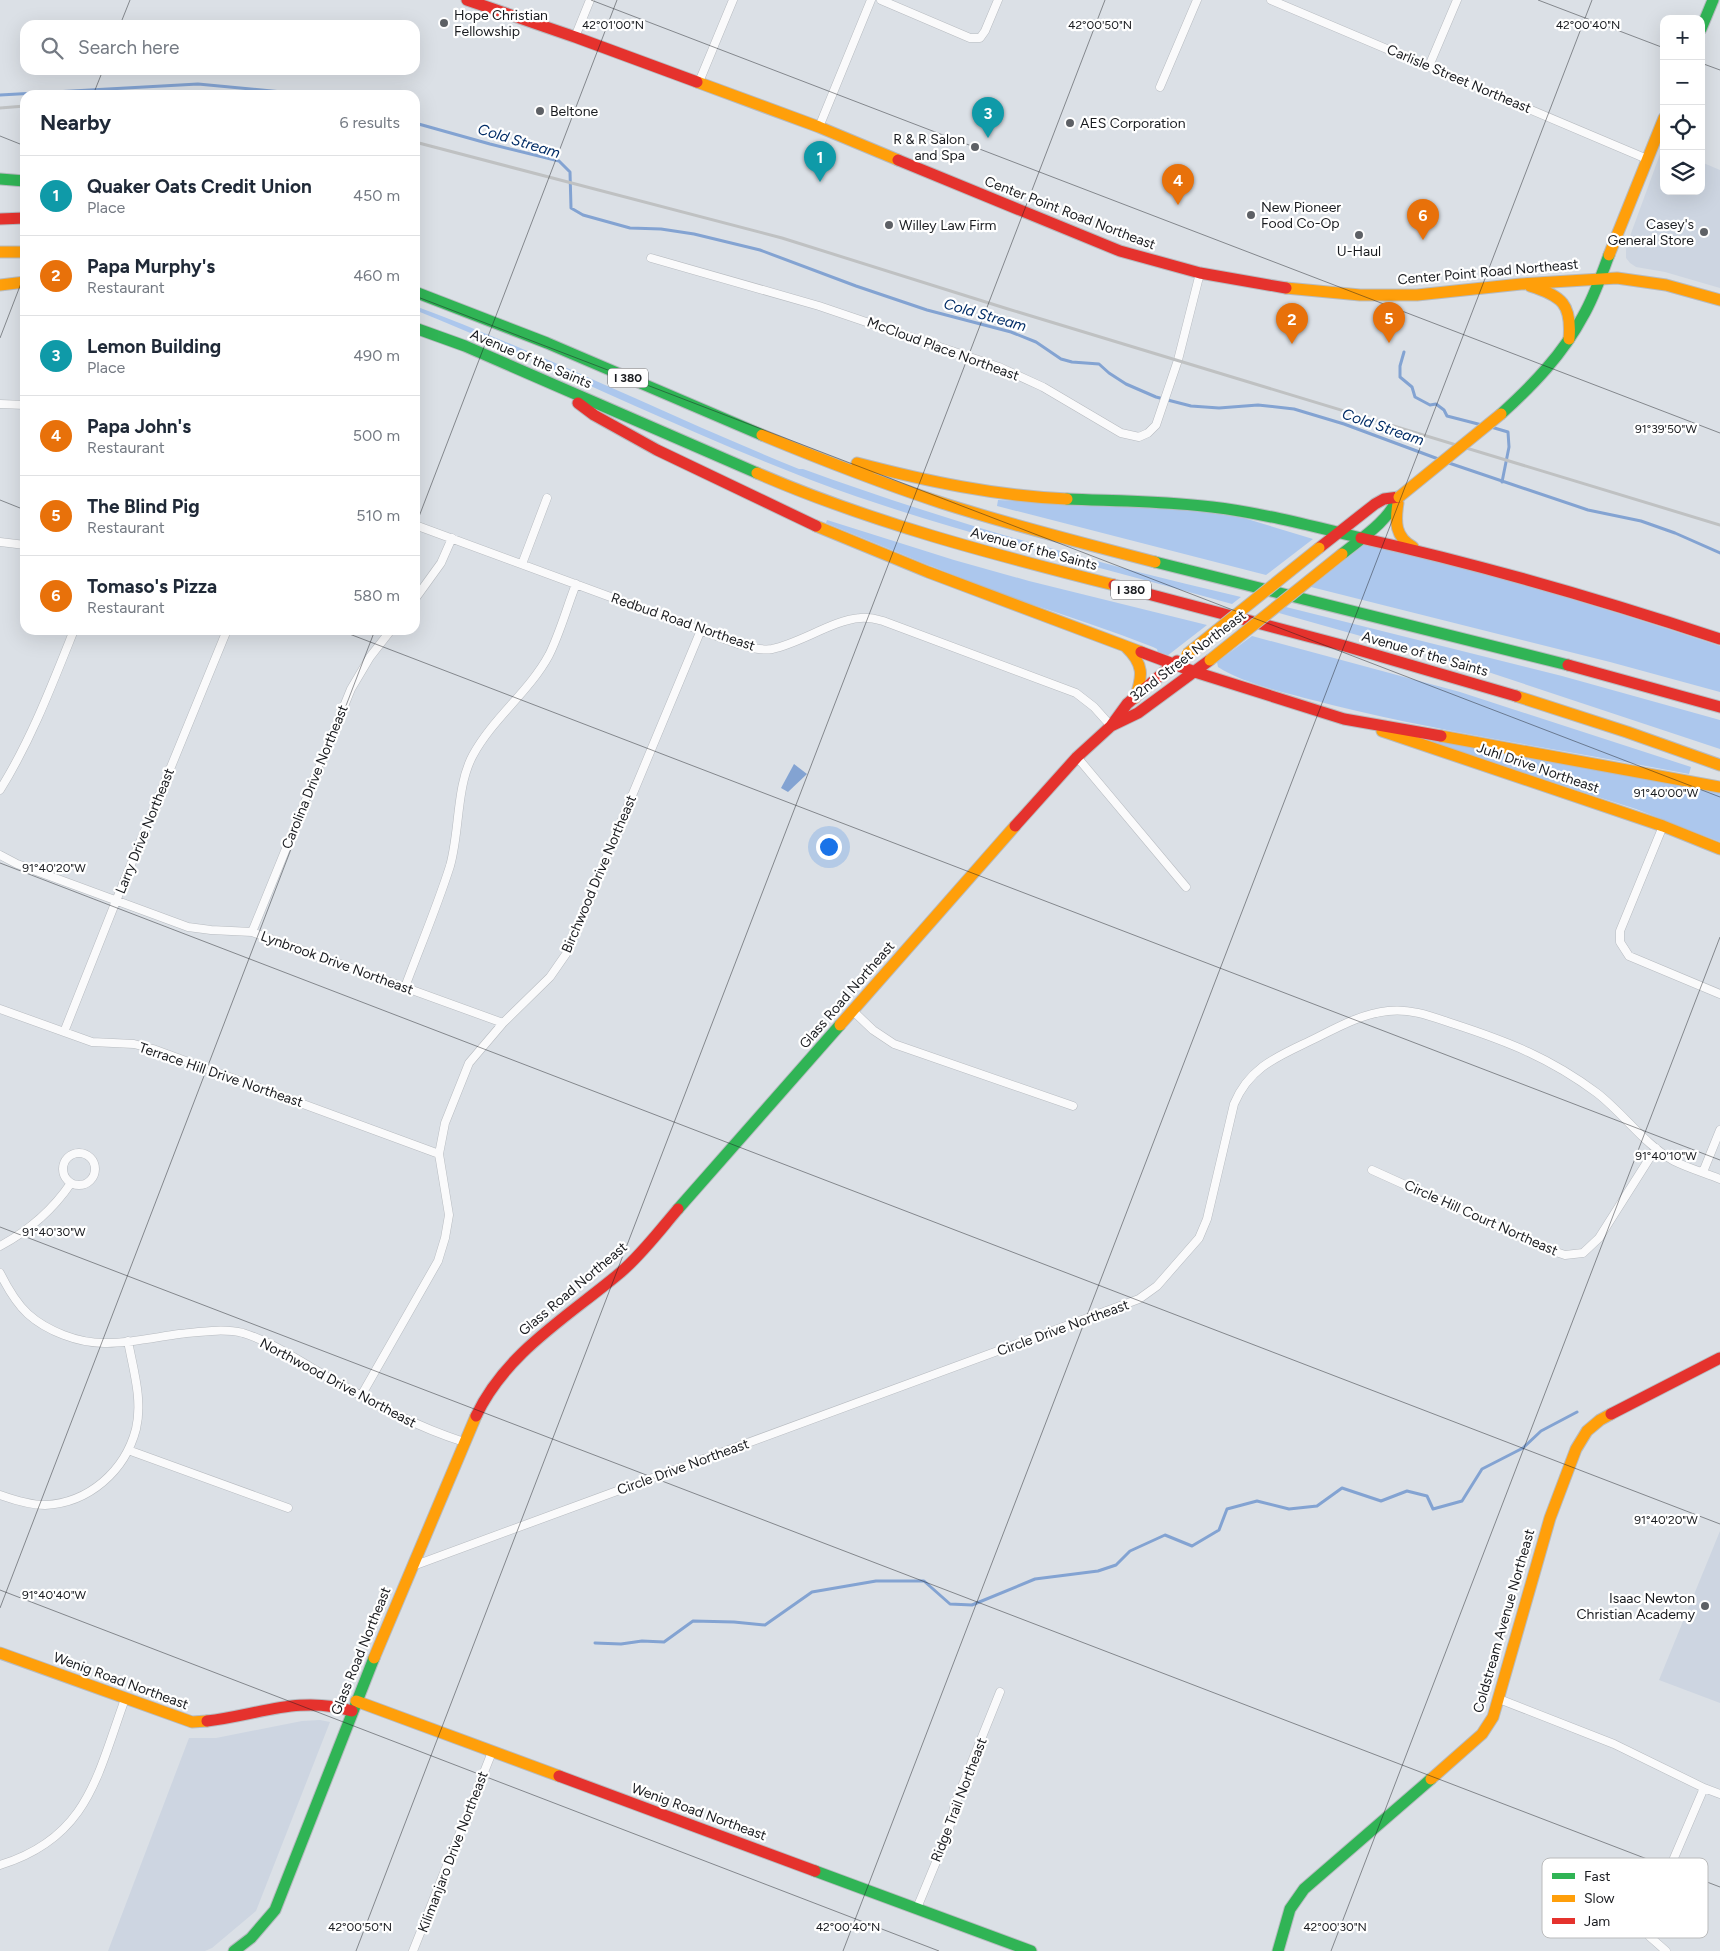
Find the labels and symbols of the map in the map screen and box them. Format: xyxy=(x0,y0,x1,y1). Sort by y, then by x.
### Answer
place label: Hope Christian Fellowship xyxy=(454,7,548,40)
marker: Hope Christian Fellowship xyxy=(438,17,450,29)
text: 42°01'00"N xyxy=(582,18,644,32)
text: 42°00'50"N xyxy=(1068,18,1132,32)
text: 42°00'40"N xyxy=(1556,18,1620,32)
street label: Carlisle Street Northeast xyxy=(1384,41,1534,117)
pin: 3 xyxy=(972,97,1004,138)
place label: Beltone xyxy=(550,103,598,120)
marker: Beltone xyxy=(534,105,546,117)
place label: AES Corporation xyxy=(1080,115,1186,132)
marker: AES Corporation xyxy=(1064,117,1076,129)
water label: Cold Stream xyxy=(476,120,563,162)
place label: R & R Salon and Spa xyxy=(893,131,965,164)
pin: 1 xyxy=(804,141,836,182)
marker: R & R Salon and Spa xyxy=(969,141,981,153)
pin: 4 xyxy=(1162,164,1194,205)
street label: Center Point Road Northeast xyxy=(982,173,1158,253)
place label: New Pioneer Food Co-Op xyxy=(1261,199,1341,232)
pin: 6 xyxy=(1407,199,1439,240)
marker: New Pioneer Food Co-Op xyxy=(1245,209,1257,221)
place label: Casey's General Store xyxy=(1608,216,1694,249)
place label: Willey Law Firm xyxy=(899,217,996,234)
marker: Willey Law Firm xyxy=(883,219,895,231)
marker: Casey's General Store xyxy=(1698,226,1710,238)
marker: U-Haul xyxy=(1353,229,1365,241)
place label: U-Haul xyxy=(1337,243,1381,260)
street label: Center Point Road Northeast xyxy=(1397,256,1579,288)
water label: Cold Stream xyxy=(942,295,1029,335)
pin: 5 xyxy=(1373,302,1405,343)
pin: 2 xyxy=(1276,303,1308,344)
street label: McCloud Place Northeast xyxy=(865,314,1021,384)
street label: Avenue of the Saints xyxy=(468,326,594,392)
road number: I 380 xyxy=(608,368,648,388)
water label: Cold Stream xyxy=(1340,405,1426,449)
text: 91°39'50"W xyxy=(1635,422,1697,436)
street label: Avenue of the Saints xyxy=(969,524,1099,574)
road number: I 380 xyxy=(1111,580,1151,600)
street label: Redbud Road Northeast xyxy=(609,589,757,655)
street label: 32nd Street Northeast xyxy=(1127,607,1249,705)
street label: Avenue of the Saints xyxy=(1360,628,1490,680)
street label: Carolina Drive Northeast xyxy=(278,702,352,852)
street label: Juhl Drive Northeast xyxy=(1474,739,1602,797)
street label: Larry Drive Northeast xyxy=(112,766,178,896)
text: 91°40'00"W xyxy=(1634,786,1699,800)
street label: Birchwood Drive Northeast xyxy=(558,793,640,955)
your location xyxy=(816,834,842,860)
text: 91°40'20"W xyxy=(22,861,86,875)
street label: Lynbrook Drive Northeast xyxy=(258,927,416,999)
street label: Glass Road Northeast xyxy=(796,938,898,1052)
street label: Terrace Hill Drive Northeast xyxy=(137,1039,305,1111)
text: 91°40'10"W xyxy=(1635,1149,1697,1163)
street label: Circle Hill Court Northeast xyxy=(1402,1176,1560,1260)
text: 91°40'30"W xyxy=(22,1225,86,1239)
street label: Glass Road Northeast xyxy=(515,1239,631,1339)
street label: Circle Drive Northeast xyxy=(995,1296,1131,1360)
street label: Northwood Drive Northeast xyxy=(257,1335,419,1431)
street label: Circle Drive Northeast xyxy=(615,1435,751,1499)
text: 91°40'20"W xyxy=(1634,1513,1698,1527)
street label: Coldstream Avenue Northeast xyxy=(1470,1527,1538,1715)
street label: Glass Road Northeast xyxy=(328,1585,394,1717)
text: 91°40'40"W xyxy=(22,1588,87,1602)
place label: Isaac Newton Christian Academy xyxy=(1577,1590,1696,1623)
marker: Isaac Newton Christian Academy xyxy=(1699,1600,1711,1612)
street label: Wenig Road Northeast xyxy=(51,1649,191,1713)
street label: Ridge Trail Northeast xyxy=(927,1735,991,1865)
street label: Kilimanjaro Drive Northeast xyxy=(414,1769,492,1935)
street label: Wenig Road Northeast xyxy=(629,1780,769,1844)
legend xyxy=(1542,1858,1708,1938)
text: Fast xyxy=(1584,1868,1610,1885)
text: Slow xyxy=(1584,1890,1615,1907)
text: Jam xyxy=(1584,1913,1610,1930)
text: 42°00'50"N xyxy=(328,1920,392,1934)
text: 42°00'40"N xyxy=(816,1920,880,1934)
text: 42°00'30"N xyxy=(1303,1920,1367,1934)

